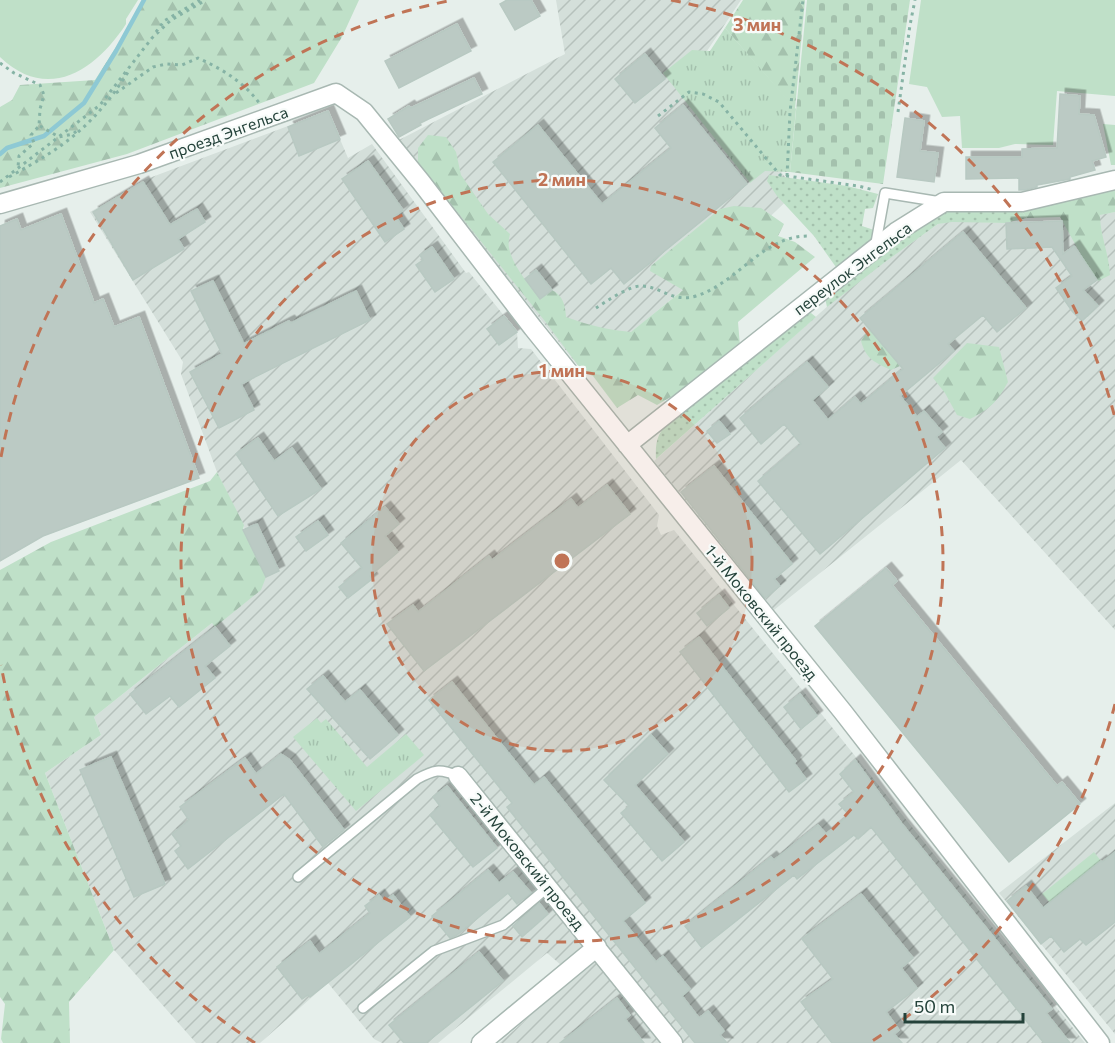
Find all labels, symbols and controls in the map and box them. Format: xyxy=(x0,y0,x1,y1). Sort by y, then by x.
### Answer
text: 3 мин xyxy=(733,13,781,35)
street label: проезд Энгельса xyxy=(166,102,290,162)
text: 2 мин xyxy=(538,168,586,190)
street label: переулок Энгельса xyxy=(789,218,915,318)
text: 1 мин xyxy=(539,359,585,381)
street label: 1-й Моковский проезд xyxy=(702,541,823,684)
centre of rings xyxy=(552,551,572,571)
street label: 2-й Моковский проезд xyxy=(467,789,589,934)
scale bar xyxy=(905,986,1024,1024)
text: 50 m xyxy=(914,995,955,1017)

